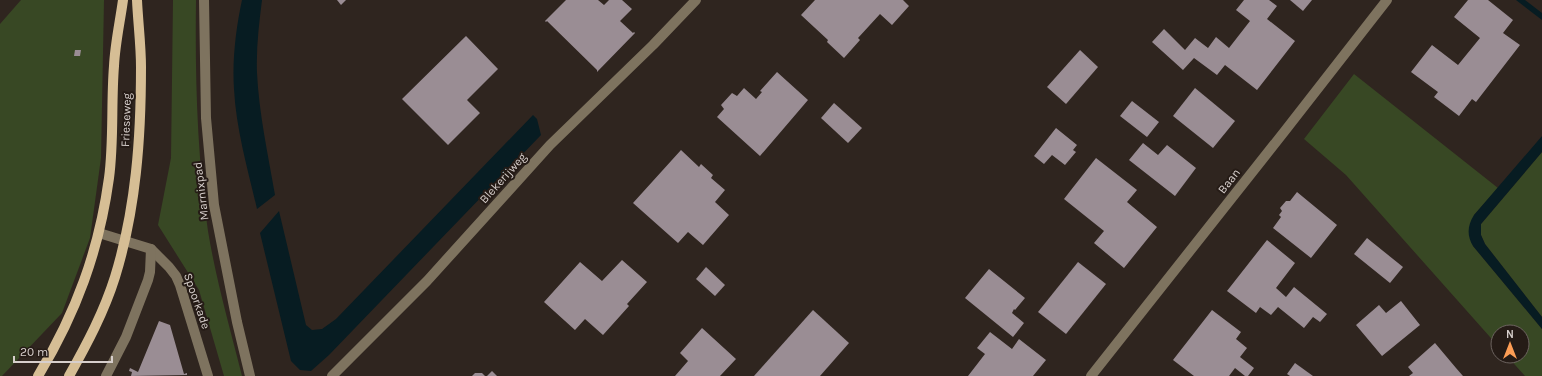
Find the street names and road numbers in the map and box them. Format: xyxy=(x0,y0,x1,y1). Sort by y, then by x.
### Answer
street label: Frieseweg xyxy=(118,92,134,147)
street label: Blekerijweg xyxy=(477,150,529,206)
street label: Marnixpad xyxy=(190,161,212,221)
street label: Baan xyxy=(1215,166,1243,196)
street label: Spoorkade xyxy=(181,271,213,331)

